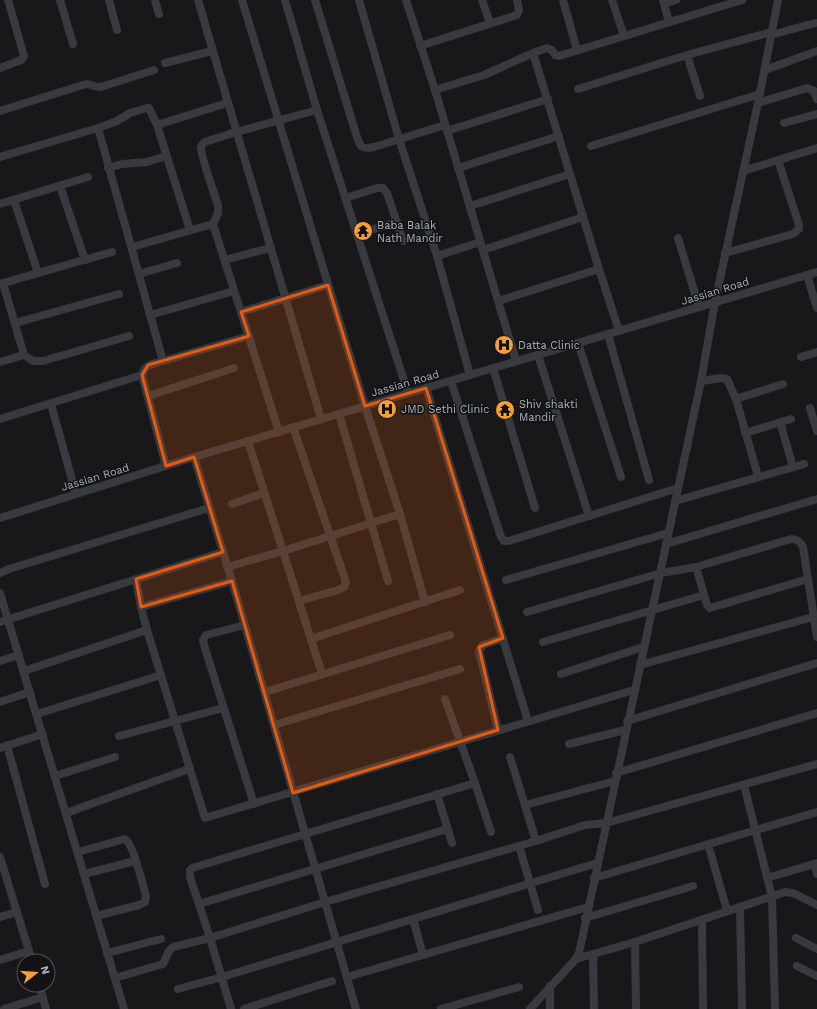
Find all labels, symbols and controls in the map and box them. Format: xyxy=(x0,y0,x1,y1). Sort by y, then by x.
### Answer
place label: Baba Balak Nath Mandir xyxy=(377,219,443,245)
temple icon: Baba Balak Nath Mandir xyxy=(352,220,374,242)
street label: Jassian Road xyxy=(680,275,751,308)
hospital icon: Datta Clinic xyxy=(493,334,515,356)
place label: Datta Clinic xyxy=(518,339,580,352)
street label: Jassian Road xyxy=(369,368,441,399)
hospital icon: JMD Sethi Clinic xyxy=(376,398,398,420)
place label: Shiv shakti Mandir xyxy=(519,398,578,424)
temple icon: Shiv shakti Mandir xyxy=(494,399,516,421)
place label: JMD Sethi Clinic xyxy=(401,403,489,416)
street label: Jassian Road xyxy=(60,461,131,494)
north arrow xyxy=(16,953,56,993)
text: N xyxy=(38,964,52,976)

